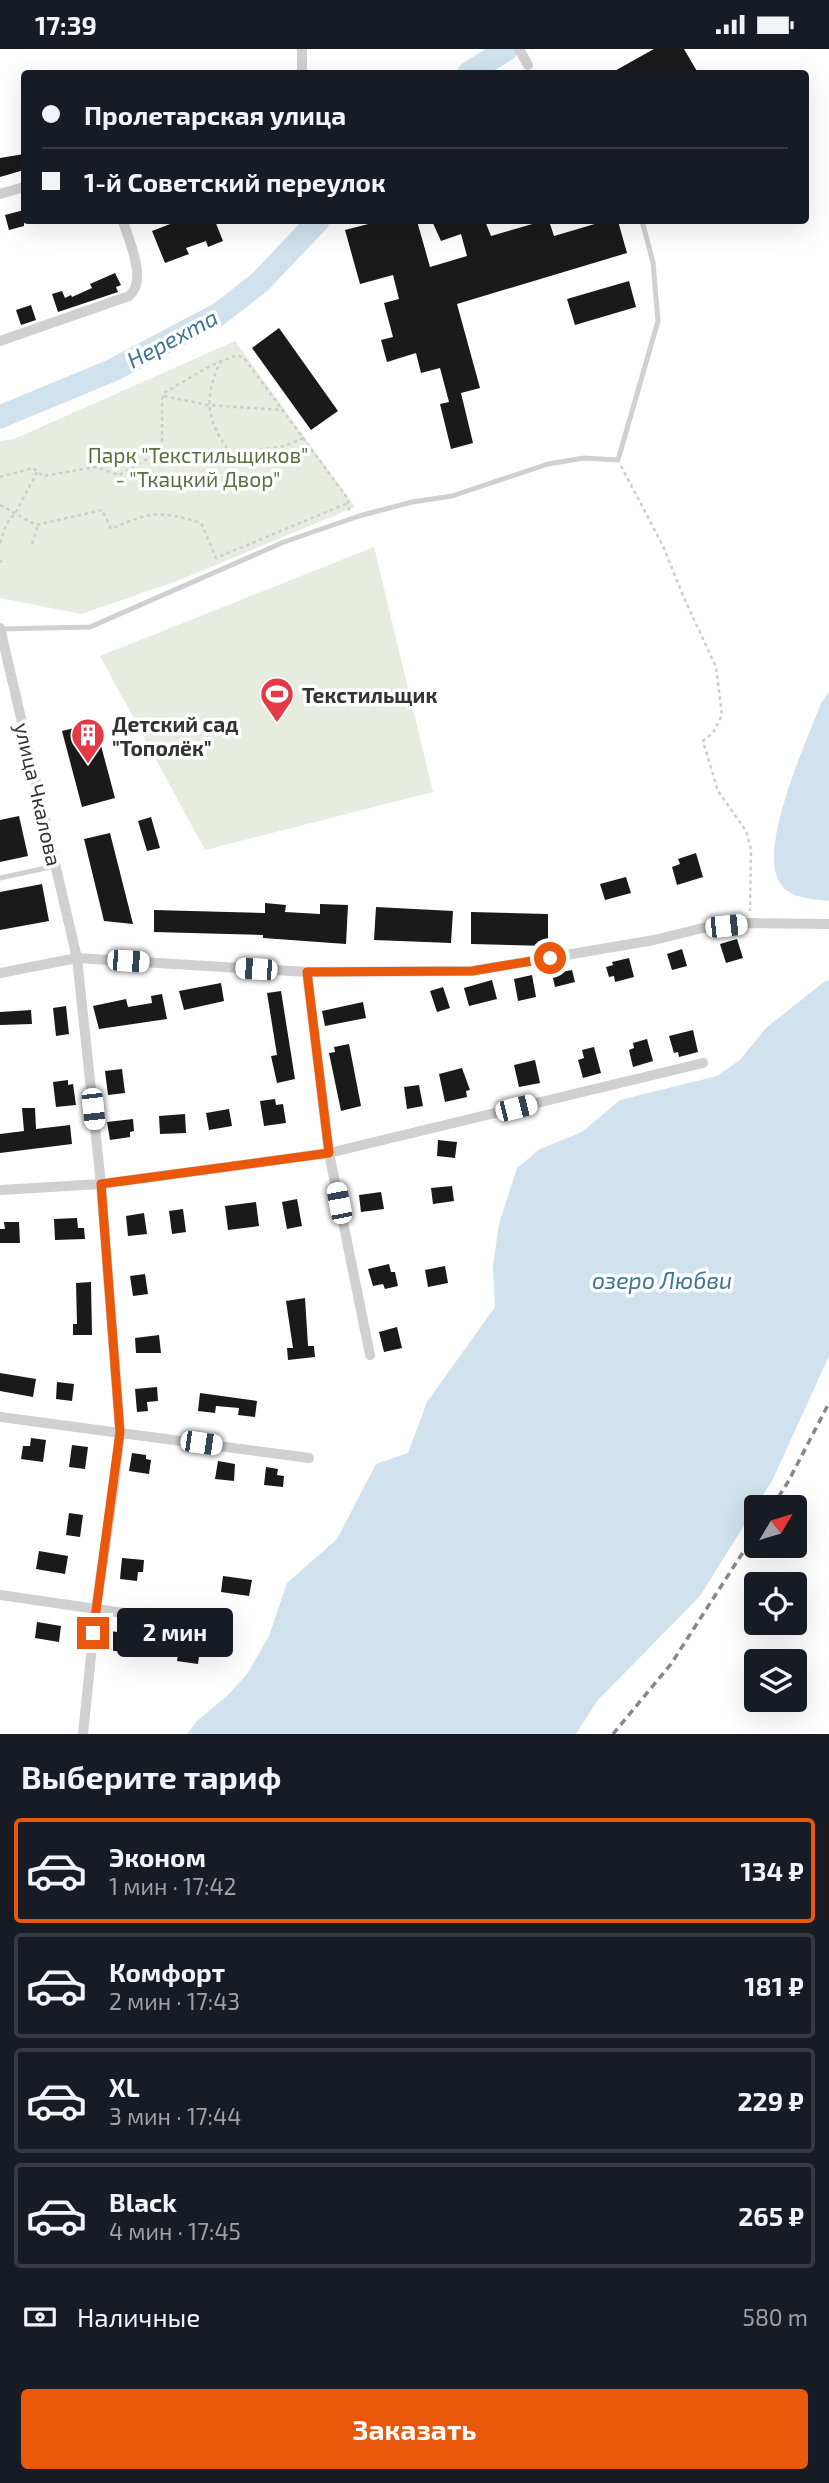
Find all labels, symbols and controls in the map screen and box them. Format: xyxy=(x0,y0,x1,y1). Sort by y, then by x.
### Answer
text: 17:39 xyxy=(35,9,97,40)
text: Пролетарская улица xyxy=(84,99,346,130)
text: 1-й Советский переулок xyxy=(84,166,386,197)
water label: Нерехта xyxy=(122,302,222,374)
park label: Парк "Текстильщиков" - "Ткацкий Двор" xyxy=(88,442,308,491)
sports icon: Текстильщик xyxy=(258,675,296,724)
place label: Текстильщик xyxy=(302,682,437,707)
place label: Детский сад "Тополёк" xyxy=(112,711,239,760)
building icon: Детский сад "Тополёк" xyxy=(69,716,107,765)
street label: улица Чкалова xyxy=(9,720,68,868)
car xyxy=(705,913,748,939)
route start xyxy=(534,942,566,974)
car xyxy=(107,949,150,973)
car xyxy=(235,957,278,981)
car xyxy=(81,1087,106,1131)
car xyxy=(494,1093,539,1123)
car xyxy=(325,1180,354,1226)
water label: озеро Любви xyxy=(592,1266,732,1294)
car xyxy=(179,1430,224,1456)
north arrow xyxy=(744,1495,807,1557)
map controls xyxy=(744,1495,807,1712)
button: locate xyxy=(744,1572,807,1635)
callout: 2 мин xyxy=(118,1609,233,1657)
route end xyxy=(77,1617,109,1649)
text: 2 мин xyxy=(143,1618,207,1646)
button: layers xyxy=(744,1649,807,1712)
text: Выберите тариф xyxy=(21,1757,281,1795)
icon: car xyxy=(25,1839,88,1902)
text: Эконом xyxy=(109,1841,206,1872)
text: 134 ₽ xyxy=(740,1855,804,1886)
text: 1 мин · 17:42 xyxy=(109,1872,237,1900)
icon: car xyxy=(25,1954,88,2017)
text: Комфорт xyxy=(109,1956,225,1987)
text: 181 ₽ xyxy=(744,1970,804,2001)
text: 2 мин · 17:43 xyxy=(109,1987,240,2015)
icon: car xyxy=(25,2069,88,2132)
text: XL xyxy=(109,2071,140,2102)
text: 229 ₽ xyxy=(737,2085,804,2116)
text: 3 мин · 17:44 xyxy=(109,2102,241,2130)
icon: car xyxy=(25,2184,88,2247)
text: Black xyxy=(109,2186,177,2217)
text: 265 ₽ xyxy=(738,2200,804,2231)
text: 4 мин · 17:45 xyxy=(109,2217,241,2245)
icon: cash xyxy=(21,2298,59,2336)
text: Наличные xyxy=(77,2301,200,2332)
text: 580 m xyxy=(743,2303,808,2331)
button: Заказать xyxy=(21,2389,808,2469)

